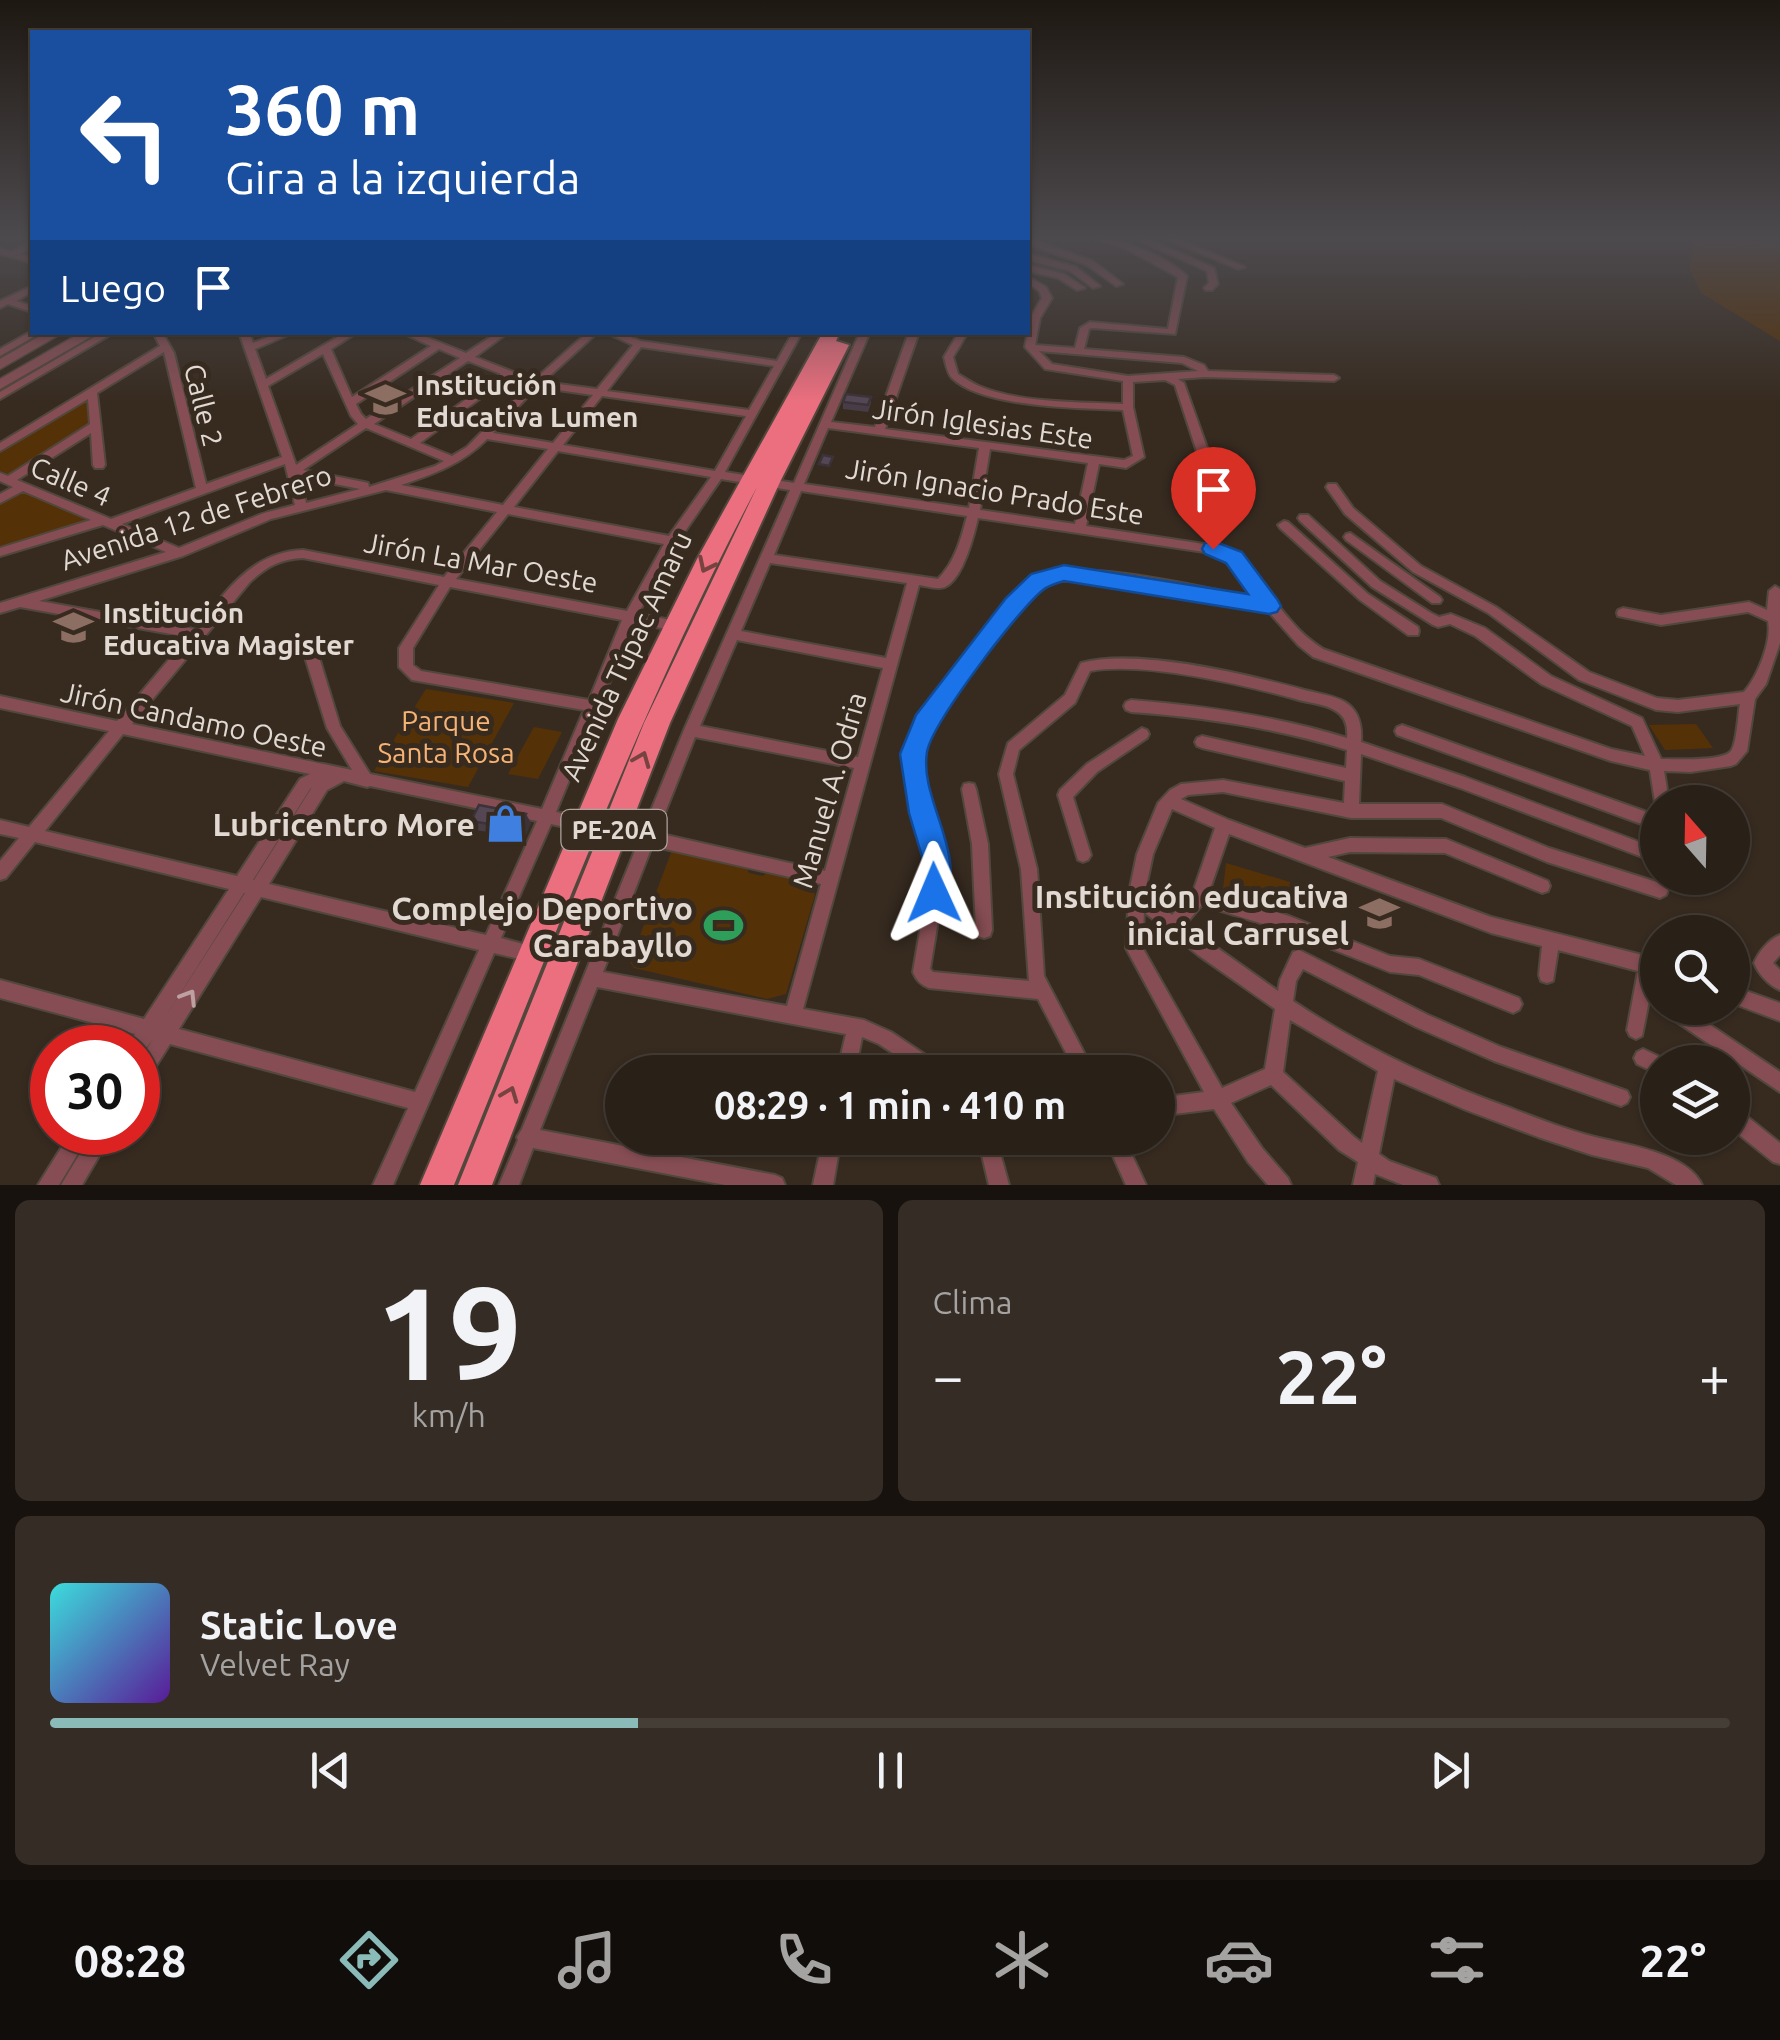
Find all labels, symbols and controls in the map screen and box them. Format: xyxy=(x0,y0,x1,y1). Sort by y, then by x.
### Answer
icon: left xyxy=(60,70,190,200)
text: 360 m xyxy=(225,70,420,148)
text: Gira a la izquierda xyxy=(225,152,581,203)
icon: arrive xyxy=(186,260,241,315)
text: Luego xyxy=(60,267,166,309)
street label: Calle 2 xyxy=(179,361,229,449)
place label: Institución Educativa Lumen xyxy=(416,369,638,432)
school or university icon: Institución Educativa Lumen xyxy=(365,379,407,421)
street label: Jirón Iglesias Este xyxy=(871,392,1095,454)
pin xyxy=(1171,447,1256,550)
street label: Calle 4 xyxy=(26,450,116,512)
street label: Jirón Ignacio Prado Este xyxy=(844,452,1146,530)
street label: Avenida 12 de Febrero xyxy=(57,459,335,575)
icon: arrive xyxy=(1186,462,1241,517)
street label: Jirón La Mar Oeste xyxy=(362,526,600,598)
street label: Avenida Túpac Amaru xyxy=(555,527,697,785)
one-way arrow xyxy=(698,555,718,573)
place label: Institución Educativa Magister xyxy=(103,597,354,660)
school or university icon: Institución Educativa Magister xyxy=(52,607,94,649)
street label: Jirón Candamo Oeste xyxy=(58,676,330,762)
street label: Manuel A. Odria xyxy=(786,689,872,891)
park label: Parque Santa Rosa xyxy=(377,705,515,768)
one-way arrow xyxy=(630,751,650,769)
north arrow xyxy=(1640,785,1750,895)
map controls xyxy=(1640,785,1750,1155)
shop icon: Lubricentro More xyxy=(484,803,526,845)
place label: Lubricentro More xyxy=(213,806,475,842)
road number: PE-20A xyxy=(562,810,666,850)
position arrow xyxy=(882,841,986,945)
place label: Institución educativa inicial Carrusel xyxy=(1035,878,1349,951)
place label: Complejo Deportivo Carabayllo xyxy=(391,890,693,963)
school or university icon: Institución educativa inicial Carrusel xyxy=(1358,893,1400,935)
sports icon: Complejo Deportivo Carabayllo xyxy=(702,905,744,947)
button: search xyxy=(1640,915,1750,1025)
one-way arrow xyxy=(177,989,196,1007)
speed limit sign: 30 xyxy=(30,1025,160,1155)
button: layers xyxy=(1640,1045,1750,1155)
text: 08:29 · 1 min · 410 m xyxy=(714,1084,1066,1126)
one-way arrow xyxy=(499,1086,519,1104)
text: 19 xyxy=(375,1259,522,1405)
text: Clima xyxy=(933,1284,1012,1320)
text: 22° xyxy=(1276,1334,1387,1418)
text: − xyxy=(933,1345,964,1406)
text: + xyxy=(1699,1345,1730,1406)
text: km/h xyxy=(412,1397,486,1433)
text: Static Love xyxy=(200,1604,398,1646)
text: Velvet Ray xyxy=(200,1646,350,1682)
icon: previous xyxy=(303,1743,358,1798)
icon: pause xyxy=(863,1743,918,1798)
icon: next xyxy=(1423,1743,1478,1798)
icon: directions xyxy=(334,1925,404,1995)
icon: music xyxy=(552,1925,622,1995)
icon: phone xyxy=(769,1925,839,1995)
icon: climate xyxy=(987,1925,1057,1995)
icon: car xyxy=(1204,1925,1274,1995)
icon: filters xyxy=(1422,1925,1492,1995)
text: 08:28 xyxy=(74,1935,186,1986)
text: 22° xyxy=(1640,1935,1706,1986)

